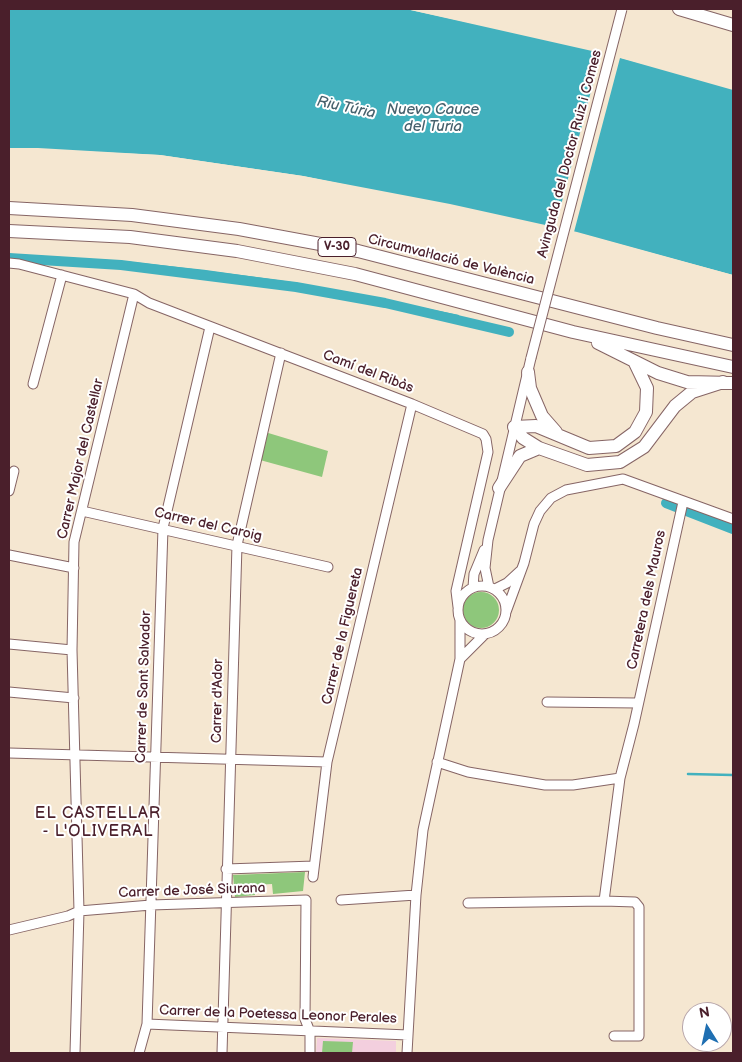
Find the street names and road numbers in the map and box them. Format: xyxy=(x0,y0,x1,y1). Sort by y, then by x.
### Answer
street label: Avinguda del Doctor Ruiz i Comes xyxy=(534,48,606,260)
street label: Circumval·lació de València xyxy=(366,231,536,289)
road number: V-30 xyxy=(318,238,356,256)
street label: Camí del Ribàs xyxy=(320,347,416,397)
street label: Carrer Major del Castellar xyxy=(54,377,108,541)
street label: Carrer del Caroig xyxy=(153,504,263,546)
street label: Carretera dels Mauros xyxy=(624,529,670,671)
street label: Carrer de la Figuereta xyxy=(319,566,367,706)
street label: Carrer de Sant Salvador xyxy=(133,611,155,763)
street label: Carrer d'Ador xyxy=(209,659,227,743)
street label: Carrer de José Siurana xyxy=(118,880,266,902)
street label: Carrer de la Poetessa Leonor Perales xyxy=(159,1002,397,1028)

